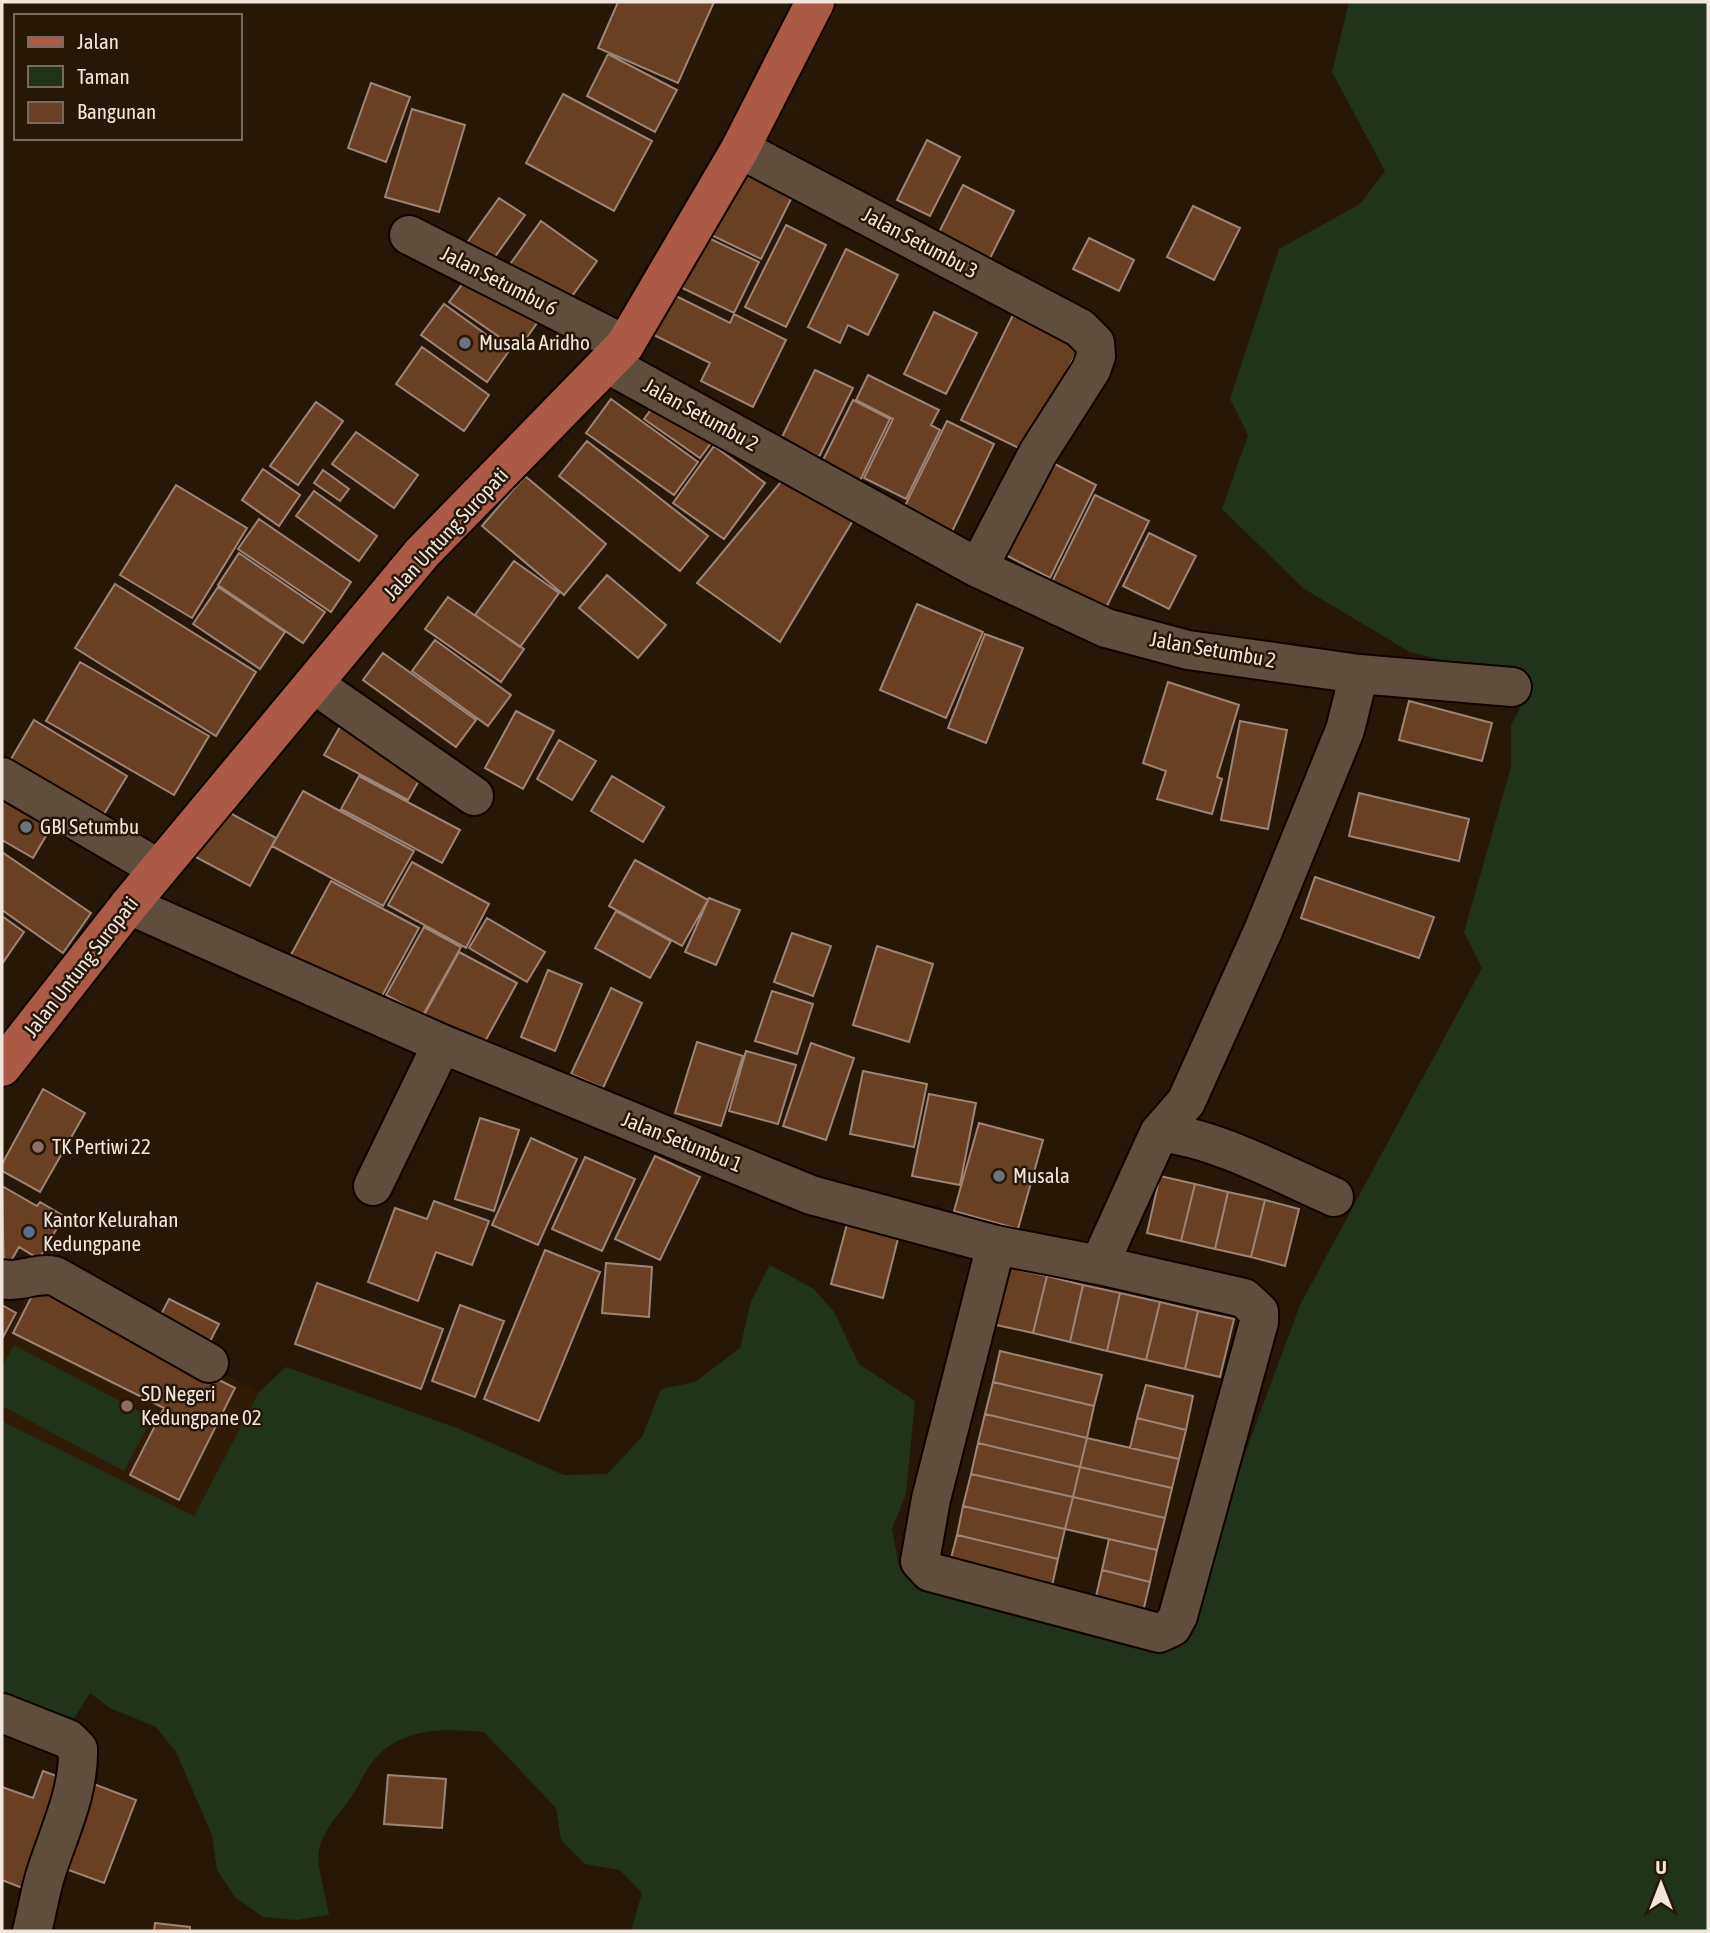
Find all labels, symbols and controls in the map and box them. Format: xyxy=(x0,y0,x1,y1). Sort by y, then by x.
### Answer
legend xyxy=(14,14,242,140)
text: Jalan xyxy=(77,29,119,53)
text: Taman xyxy=(77,64,130,88)
text: Bangunan xyxy=(77,99,156,123)
street label: Jalan Setumbu 3 xyxy=(859,202,982,283)
street label: Jalan Setumbu 6 xyxy=(437,240,562,320)
place label: Musala Aridho xyxy=(479,330,590,354)
marker: Musala Aridho xyxy=(457,335,473,351)
street label: Jalan Setumbu 2 xyxy=(640,373,763,456)
street label: Jalan Untung Suropati xyxy=(378,462,512,604)
street label: Jalan Setumbu 2 xyxy=(1148,626,1278,672)
place label: GBI Setumbu xyxy=(40,814,139,838)
marker: GBI Setumbu xyxy=(18,819,34,835)
street label: Jalan Untung Suropati xyxy=(18,891,142,1041)
street label: Jalan Setumbu 1 xyxy=(619,1106,746,1176)
place label: TK Pertiwi 22 xyxy=(52,1134,151,1158)
marker: TK Pertiwi 22 xyxy=(30,1139,46,1155)
place label: Musala xyxy=(1013,1163,1070,1187)
marker: Musala xyxy=(991,1168,1007,1184)
place label: Kantor Kelurahan Kedungpane xyxy=(43,1207,178,1255)
marker: Kantor Kelurahan Kedungpane xyxy=(21,1224,37,1240)
place label: SD Negeri Kedungpane 02 xyxy=(141,1381,262,1429)
marker: SD Negeri Kedungpane 02 xyxy=(119,1398,135,1414)
north arrow xyxy=(1626,1849,1696,1919)
text: U xyxy=(1655,1856,1667,1878)

